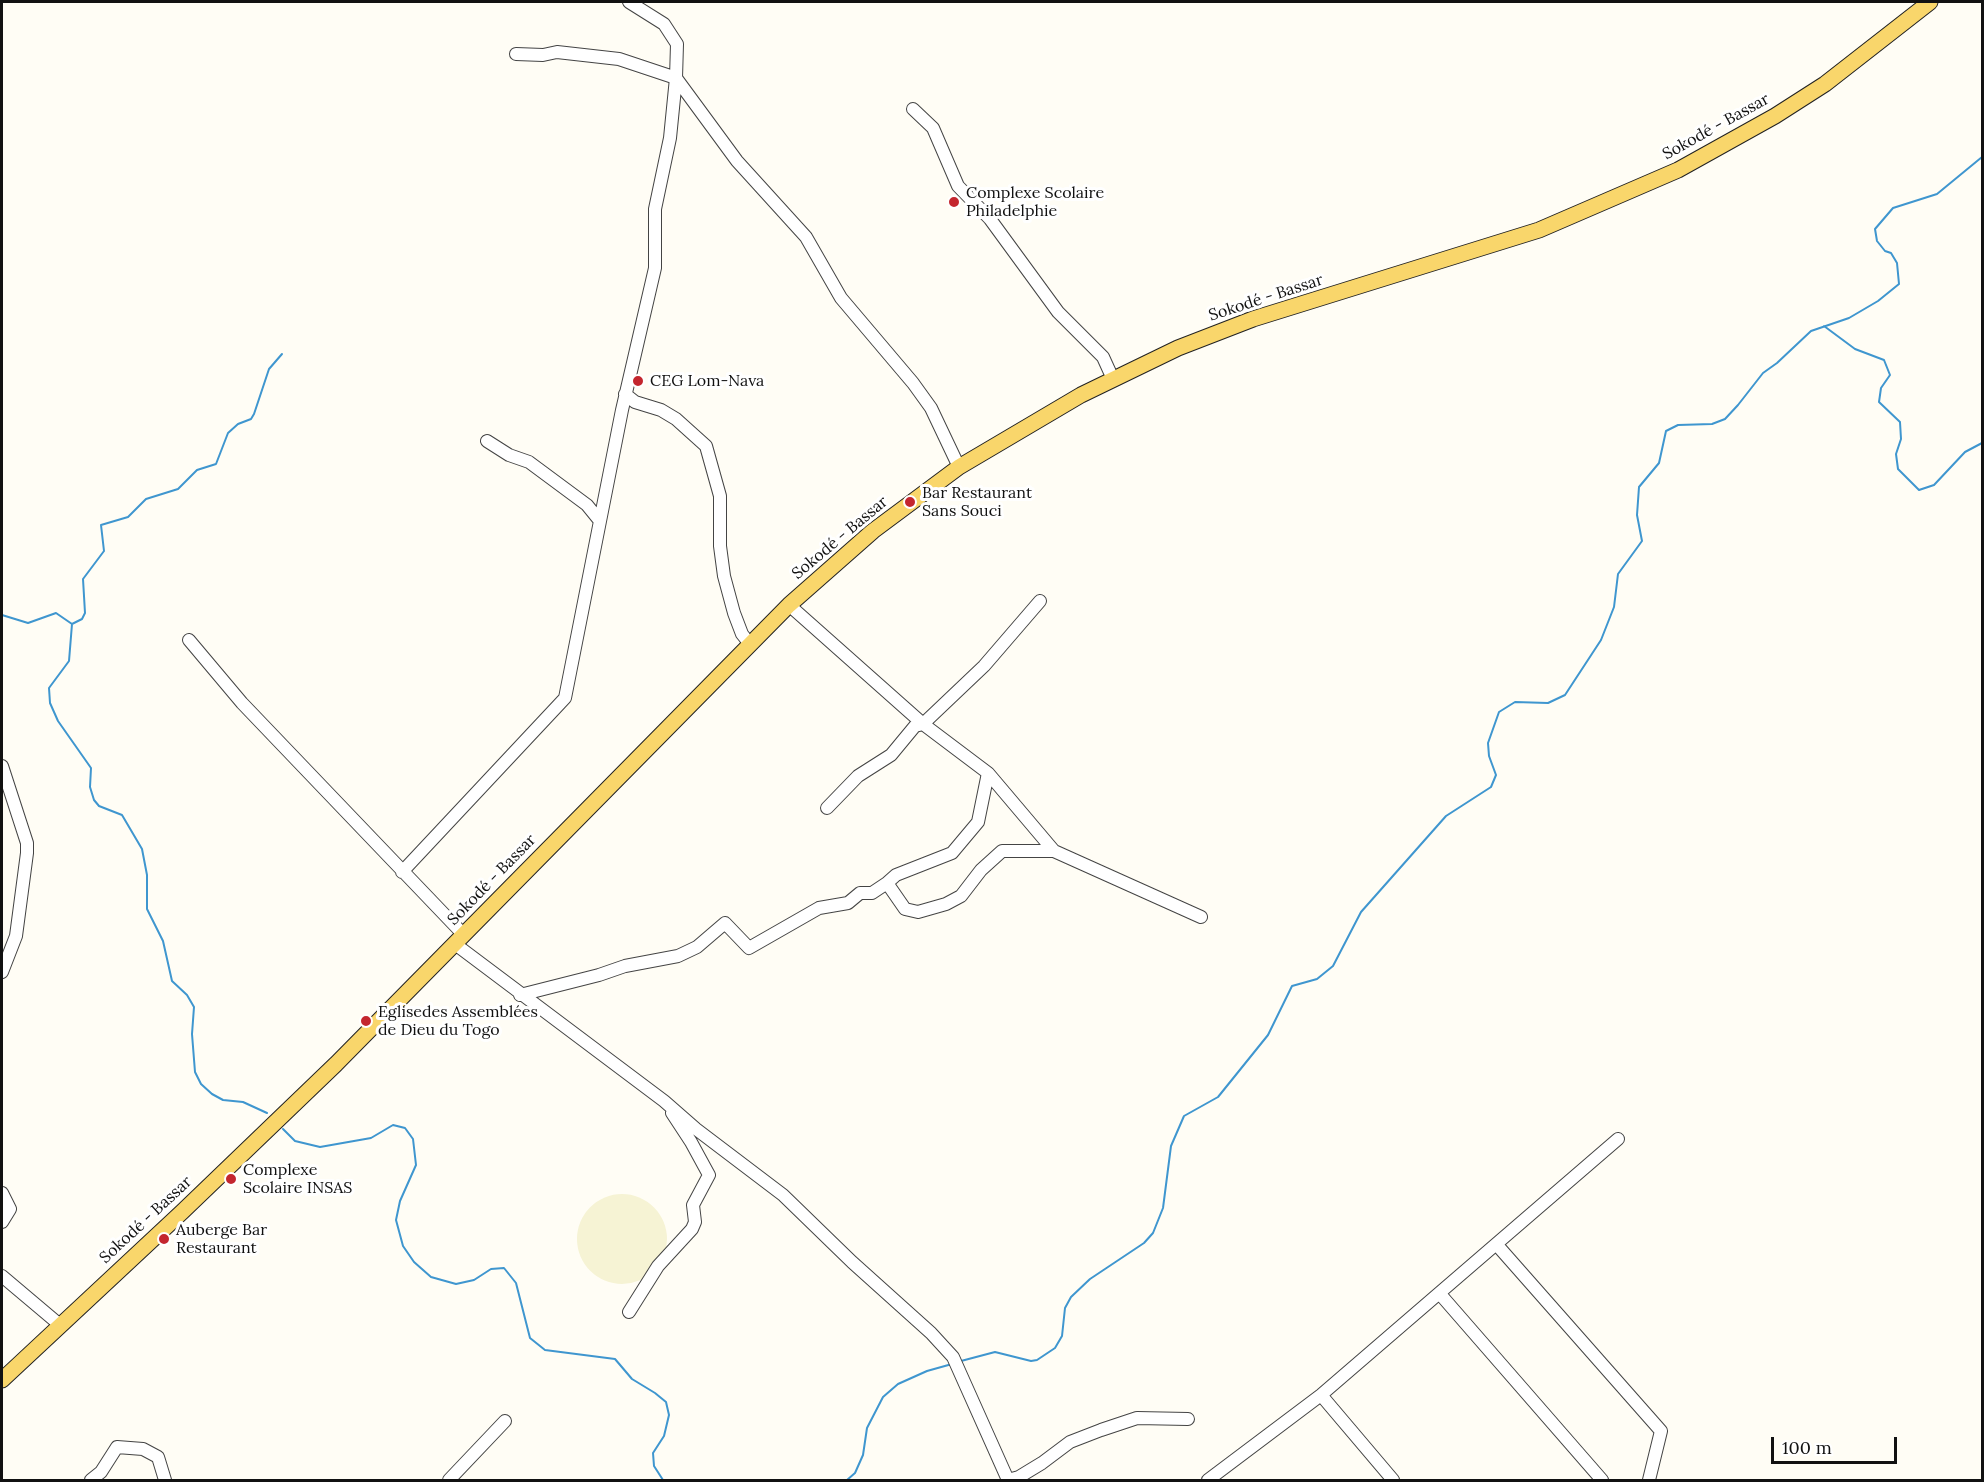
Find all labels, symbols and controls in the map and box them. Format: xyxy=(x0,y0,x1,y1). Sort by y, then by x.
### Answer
street label: Sokodé - Bassar xyxy=(1659,90,1773,164)
place label: Complexe Scolaire Philadelphie xyxy=(966,183,1104,221)
marker: Complexe Scolaire Philadelphie xyxy=(947,195,961,209)
street label: Sokodé - Bassar xyxy=(1206,270,1326,326)
place label: CEG Lom-Nava xyxy=(650,371,764,391)
marker: CEG Lom-Nava xyxy=(631,374,645,388)
place label: Bar Restaurant Sans Souci xyxy=(922,483,1032,521)
street label: Sokodé - Bassar xyxy=(788,492,892,584)
marker: Bar Restaurant Sans Souci xyxy=(903,495,917,509)
street label: Sokodé - Bassar xyxy=(444,831,540,929)
place label: Eglisedes Assemblées de Dieu du Togo xyxy=(378,1002,538,1040)
marker: Eglisedes Assemblées de Dieu du Togo xyxy=(359,1014,373,1028)
place label: Complexe Scolaire INSAS xyxy=(243,1160,352,1198)
street label: Sokodé - Bassar xyxy=(96,1172,196,1268)
marker: Complexe Scolaire INSAS xyxy=(224,1172,238,1186)
place label: Auberge Bar Restaurant xyxy=(176,1220,267,1258)
marker: Auberge Bar Restaurant xyxy=(157,1232,171,1246)
scale bar xyxy=(1774,1425,1900,1463)
text: 100 m xyxy=(1782,1436,1832,1459)

